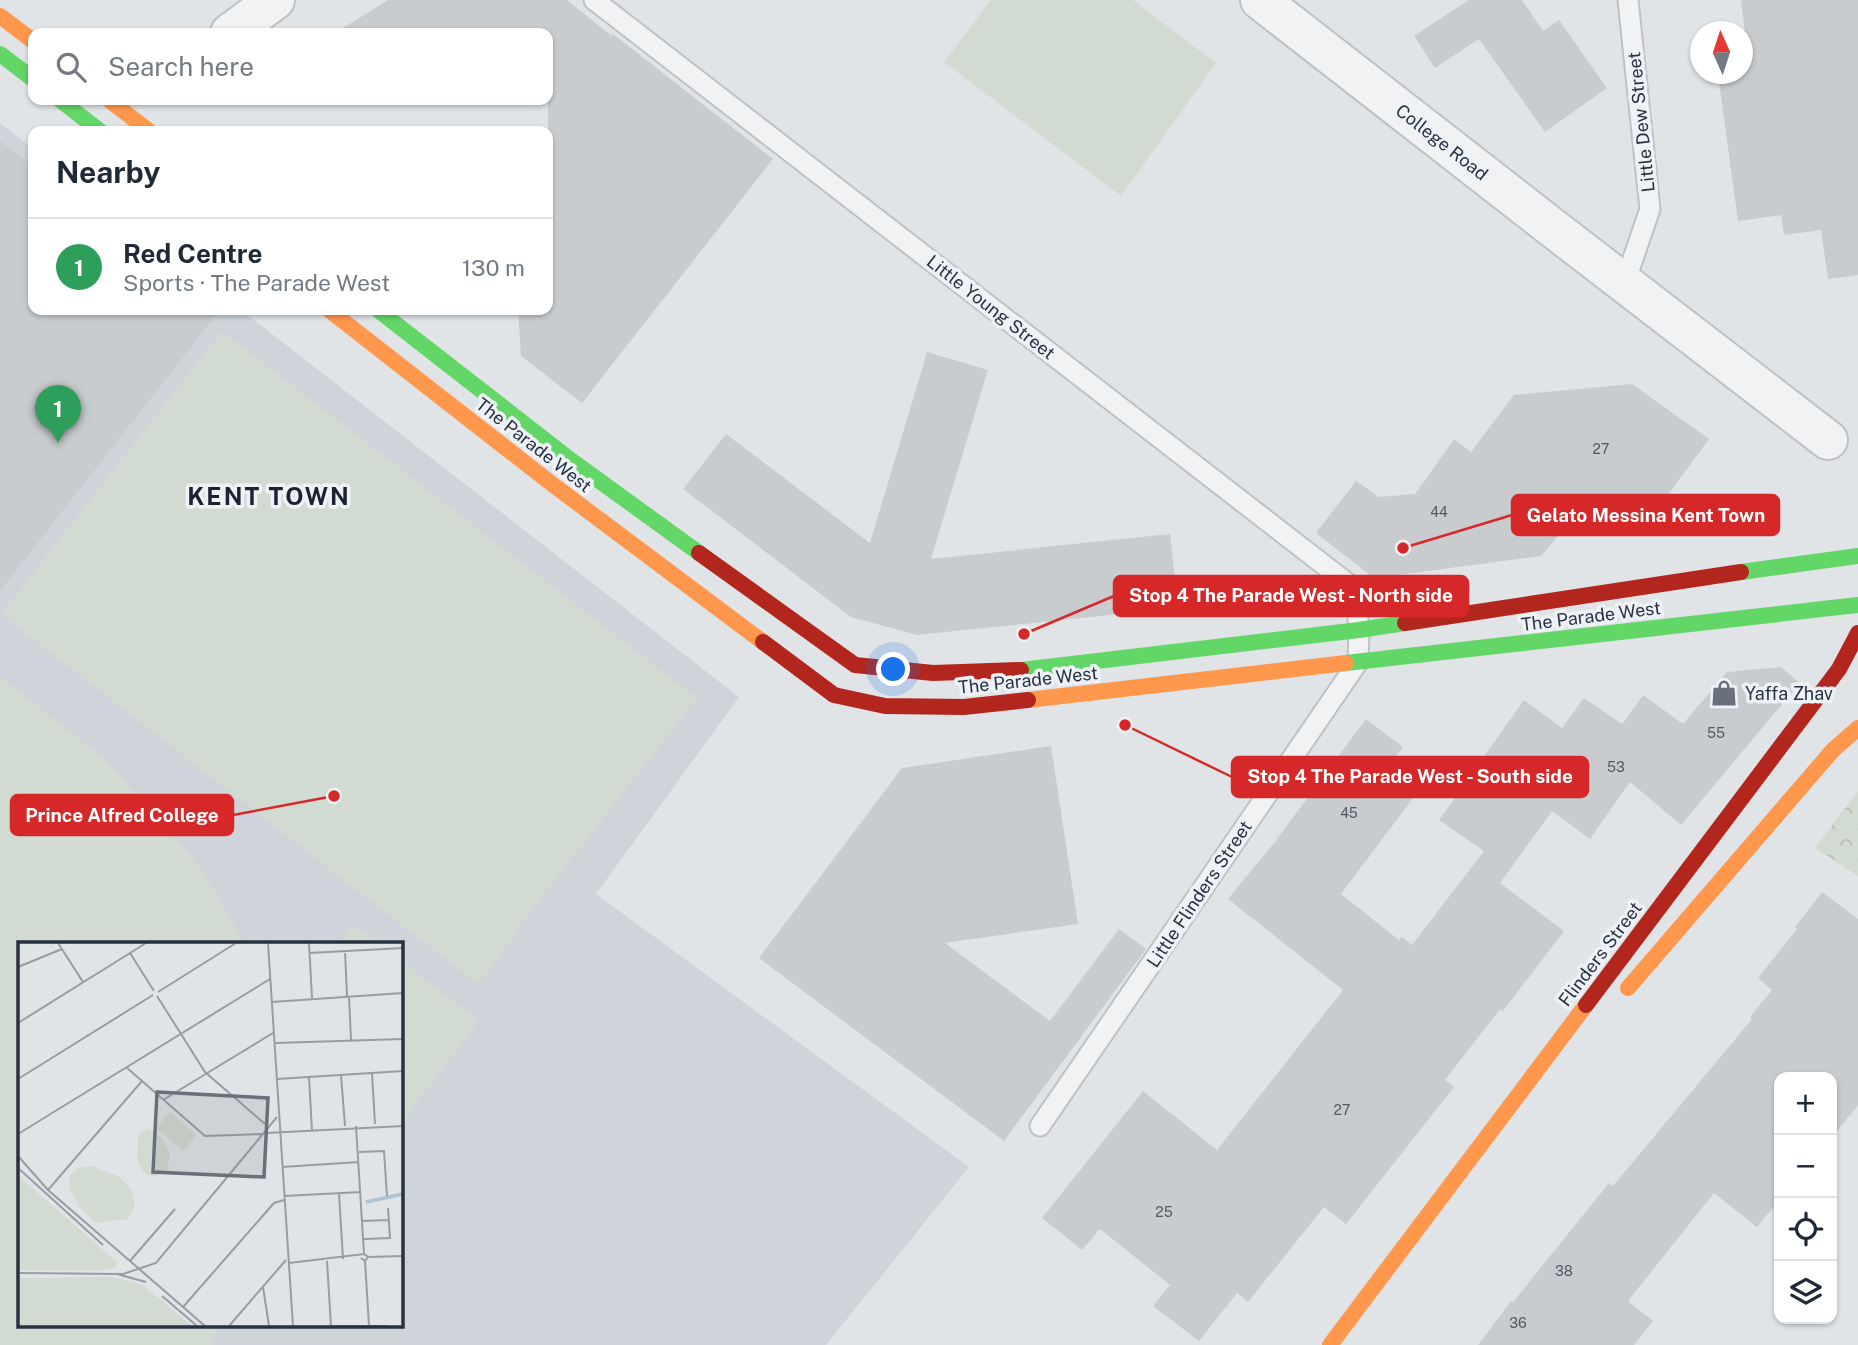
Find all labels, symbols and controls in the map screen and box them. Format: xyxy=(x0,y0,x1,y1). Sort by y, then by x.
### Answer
north arrow xyxy=(1690,21,1753,84)
search box xyxy=(28,28,553,105)
icon: search xyxy=(52,48,90,86)
text: Search here xyxy=(108,51,254,82)
street label: Little Dew Street xyxy=(1623,51,1659,193)
street label: College Road xyxy=(1392,100,1492,184)
text: Nearby xyxy=(56,154,160,190)
text: Red Centre xyxy=(123,238,262,269)
street label: Little Young Street xyxy=(923,251,1059,363)
text: 1 xyxy=(74,254,84,281)
text: 130 m xyxy=(462,254,525,281)
text: Sports · The Parade West xyxy=(123,269,390,296)
pin: 1 xyxy=(35,385,81,443)
street label: The Parade West xyxy=(472,393,596,497)
house number: 27 xyxy=(1593,441,1609,457)
district label: KENT TOWN xyxy=(187,482,351,510)
callout: Gelato Messina Kent Town xyxy=(1512,495,1779,535)
house number: 44 xyxy=(1430,504,1448,520)
text: Gelato Messina Kent Town xyxy=(1527,504,1765,526)
callout: Stop 4 The Parade West - North side xyxy=(1114,576,1468,616)
text: Stop 4 The Parade West - North side xyxy=(1129,584,1453,606)
street label: The Parade West xyxy=(1520,597,1662,635)
your location xyxy=(876,652,910,686)
street label: The Parade West xyxy=(957,662,1099,698)
shop icon: Yaffa Zhav xyxy=(1709,678,1739,708)
place label: Yaffa Zhav xyxy=(1745,683,1833,704)
house number: 55 xyxy=(1707,725,1725,741)
callout: Stop 4 The Parade West - South side xyxy=(1232,757,1588,797)
house number: 53 xyxy=(1607,759,1625,775)
text: Stop 4 The Parade West - South side xyxy=(1247,765,1573,787)
callout: Prince Alfred College xyxy=(11,795,233,835)
text: Prince Alfred College xyxy=(25,804,219,826)
house number: 45 xyxy=(1340,805,1358,821)
street label: Little Flinders Street xyxy=(1142,817,1256,971)
street label: Flinders Street xyxy=(1554,898,1646,1010)
inset map xyxy=(18,942,402,1328)
map controls xyxy=(1774,1072,1837,1324)
button: + xyxy=(1774,1072,1837,1135)
house number: 27 xyxy=(1334,1102,1350,1118)
button: − xyxy=(1774,1135,1837,1198)
button: locate xyxy=(1774,1198,1837,1261)
house number: 25 xyxy=(1155,1204,1173,1220)
button: layers xyxy=(1774,1261,1837,1324)
house number: 38 xyxy=(1555,1263,1573,1279)
house number: 36 xyxy=(1509,1315,1527,1331)

